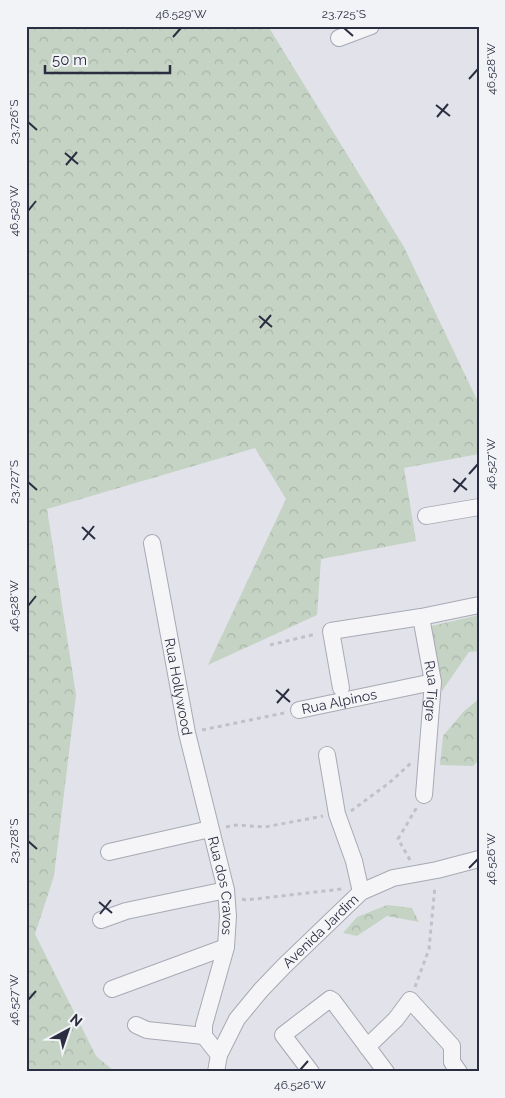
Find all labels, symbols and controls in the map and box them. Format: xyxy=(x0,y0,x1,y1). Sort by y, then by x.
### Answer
text: 46.529°W xyxy=(155,7,207,21)
text: 23.725°S xyxy=(322,7,366,21)
scale bar xyxy=(45,42,170,74)
text: 46.528°W xyxy=(484,43,498,95)
text: 50 m xyxy=(52,51,87,69)
text: 23.726°S xyxy=(7,99,21,145)
text: 46.529°W xyxy=(7,185,21,237)
text: 46.527°W xyxy=(484,438,498,490)
text: 23.727°S xyxy=(7,460,21,504)
text: 46.528°W xyxy=(7,580,21,632)
street label: Rua Hollywood xyxy=(162,637,195,737)
street label: Rua Tigre xyxy=(421,659,441,722)
street label: Rua Alpinos xyxy=(300,686,378,717)
text: 23.728°S xyxy=(7,819,21,863)
text: 46.526°W xyxy=(484,833,498,885)
street label: Rua dos Cravos xyxy=(205,835,236,936)
street label: Avenida Jardim xyxy=(279,891,362,971)
text: 46.527°W xyxy=(7,974,21,1026)
north arrow xyxy=(42,1006,92,1056)
text: N xyxy=(67,1010,86,1030)
text: 46.526°W xyxy=(274,1078,326,1092)

